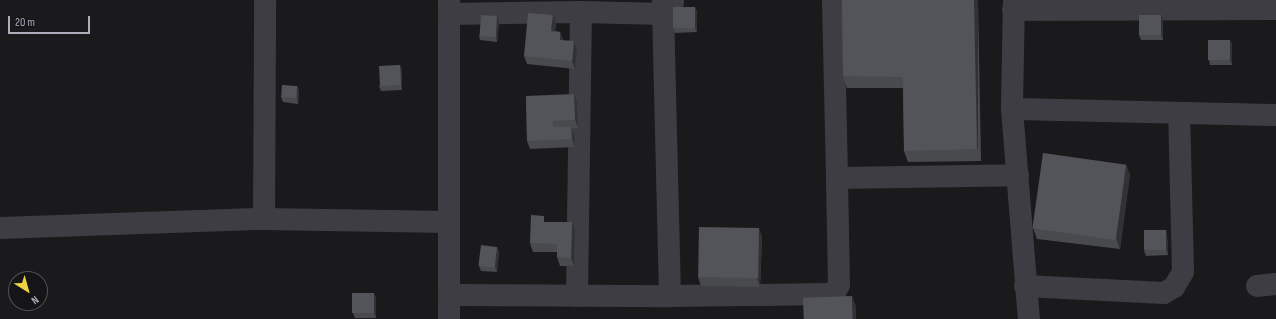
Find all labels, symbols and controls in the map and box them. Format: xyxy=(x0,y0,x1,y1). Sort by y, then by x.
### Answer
scale bar xyxy=(10,8,92,34)
text: 20 m xyxy=(15,15,35,30)
north arrow xyxy=(8,271,48,311)
text: N xyxy=(29,293,41,307)

